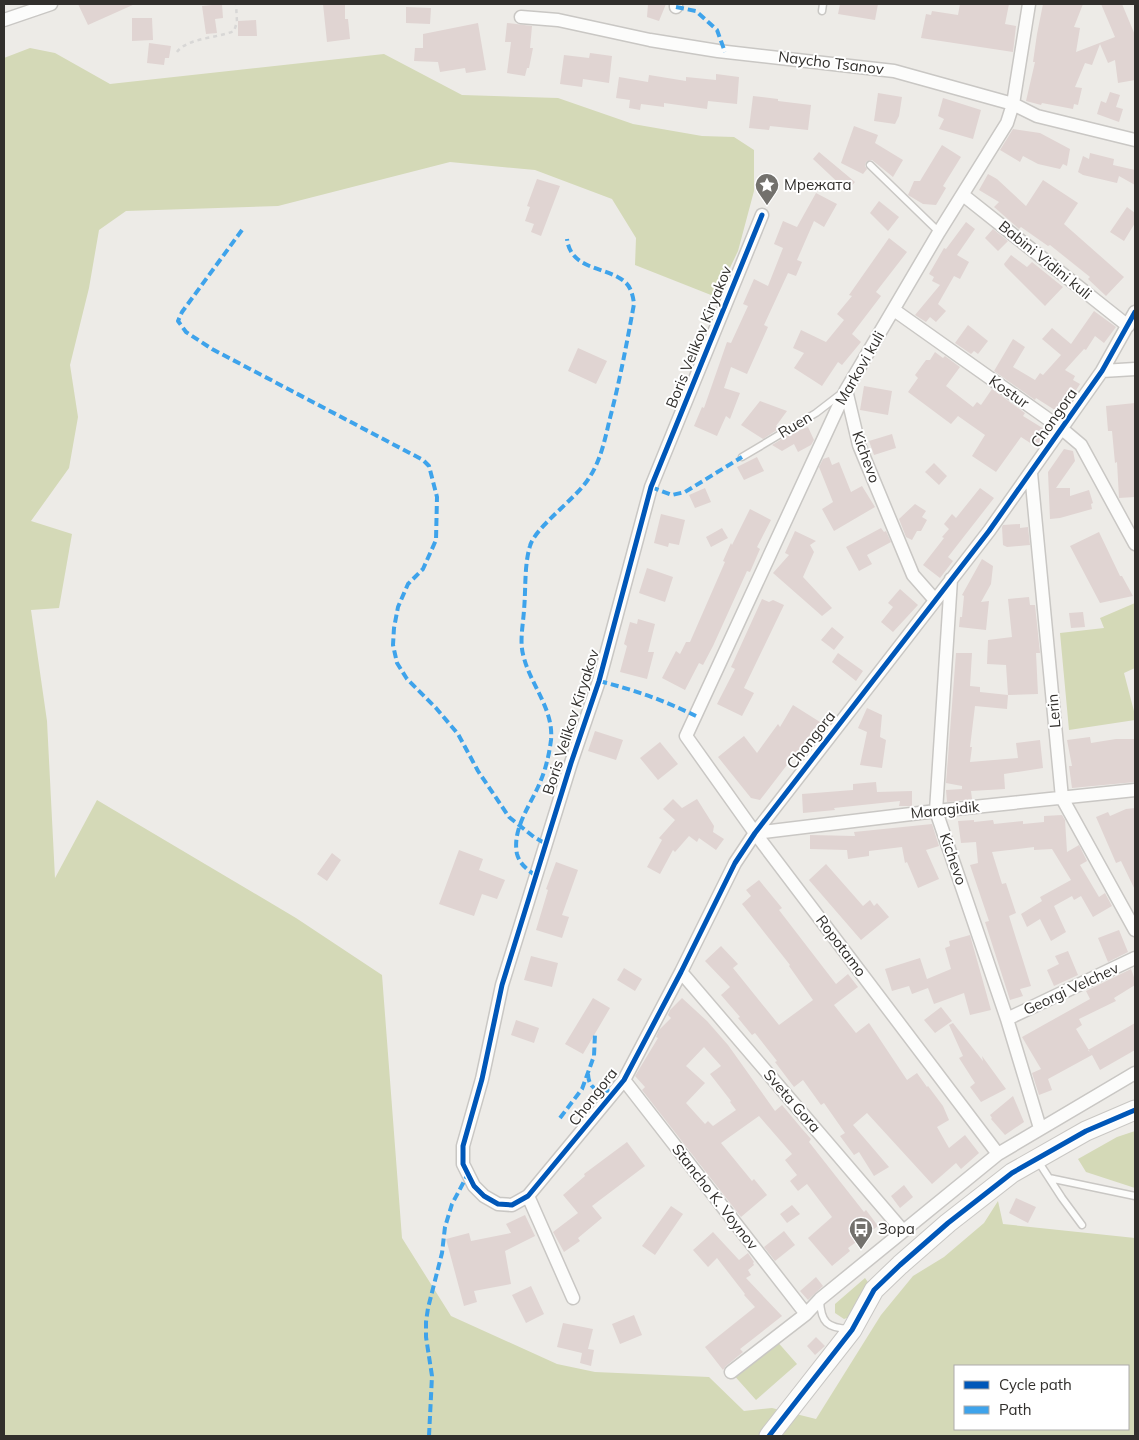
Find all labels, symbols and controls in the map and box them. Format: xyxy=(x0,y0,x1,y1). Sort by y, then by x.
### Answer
street label: Naycho Tsanov xyxy=(777,47,885,78)
place icon: Мрежата xyxy=(754,172,780,206)
place label: Мрежата xyxy=(784,175,852,194)
street label: Babini Vidini kuli xyxy=(995,216,1096,303)
street label: Boris Velikov Kiryakov xyxy=(661,263,736,411)
street label: Markovi kuli xyxy=(831,327,888,408)
street label: Kostur xyxy=(986,371,1033,412)
street label: Chongora xyxy=(1026,384,1081,451)
street label: Ruen xyxy=(774,407,815,442)
street label: Kichevo xyxy=(848,428,885,485)
street label: Boris Velikov Kiryakov xyxy=(538,647,603,797)
street label: Lerin xyxy=(1043,693,1064,729)
street label: Chongora xyxy=(782,707,839,772)
street label: Maragidik xyxy=(910,796,981,823)
street label: Kichevo xyxy=(936,830,971,887)
street label: Ropotamo xyxy=(812,911,871,980)
street label: Georgi Velchev xyxy=(1020,958,1122,1019)
street label: Chongora xyxy=(564,1064,621,1129)
street label: Sveta Gora xyxy=(760,1065,825,1136)
street label: Stancho K. Voynov xyxy=(668,1140,763,1254)
bus stop icon: Зора xyxy=(848,1216,874,1250)
place label: Зора xyxy=(878,1219,915,1238)
legend xyxy=(954,1365,1129,1430)
text: Cycle path xyxy=(999,1375,1072,1394)
text: Path xyxy=(999,1400,1031,1419)

